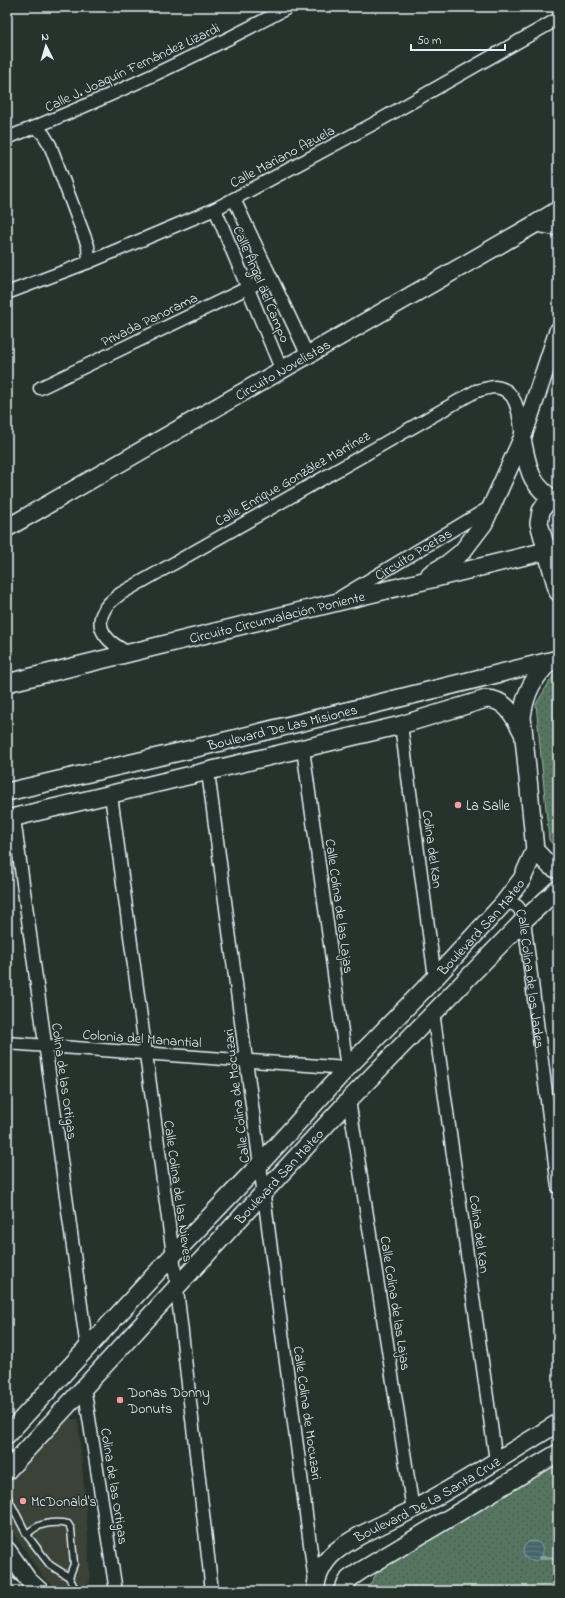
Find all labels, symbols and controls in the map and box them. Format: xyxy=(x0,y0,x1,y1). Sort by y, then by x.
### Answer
street label: Calle J. Joaquín Fernández Lizardi xyxy=(42,18,224,118)
north arrow xyxy=(26,26,66,66)
scale bar xyxy=(411,26,505,52)
text: N xyxy=(41,29,50,45)
text: 50 m xyxy=(417,32,441,50)
street label: Calle Mariano Azuela xyxy=(226,121,339,194)
street label: Calle Ángel del Campo xyxy=(226,223,296,346)
street label: Privada Panorama xyxy=(98,288,202,353)
street label: Circuito Novelistas xyxy=(232,335,335,406)
street label: Calle Enrique González Martínez xyxy=(211,426,374,532)
street label: Circuito Poetas xyxy=(371,523,456,586)
street label: Circuito Circunvalación Poniente xyxy=(187,587,368,650)
street label: Boulevard De Las Misiones xyxy=(205,700,360,757)
place label: La Salle xyxy=(466,796,510,817)
marker: La Salle xyxy=(453,800,463,810)
street label: Colina del Kan xyxy=(416,809,447,890)
street label: Calle Colina de las Lajas xyxy=(319,838,358,975)
street label: Boulevard San Mateo xyxy=(433,875,531,982)
street label: Calle Colina de los Jades xyxy=(509,905,549,1050)
street label: Colina de las Ortigas xyxy=(44,1022,82,1141)
street label: Colonia del Manantial xyxy=(82,1025,202,1054)
street label: Calle Colina de Mocuzari xyxy=(219,1028,256,1164)
street label: Calle Colina de las Nieves xyxy=(157,1119,198,1263)
street label: Boulevard San Mateo xyxy=(230,1125,329,1230)
street label: Colina del Kan xyxy=(463,1194,494,1275)
street label: Calle Colina de las Lajas xyxy=(374,1235,415,1372)
street label: Calle Colina de Mocuzari xyxy=(287,1345,326,1482)
place label: Donas Donny Donuts xyxy=(127,1383,210,1420)
marker: Donas Donny Donuts xyxy=(115,1395,125,1405)
street label: Colina de las Ortigas xyxy=(93,1427,133,1546)
street label: Boulevard De La Santa Cruz xyxy=(350,1452,505,1549)
place label: McDonald's xyxy=(31,1492,97,1513)
marker: McDonald's xyxy=(18,1496,28,1506)

